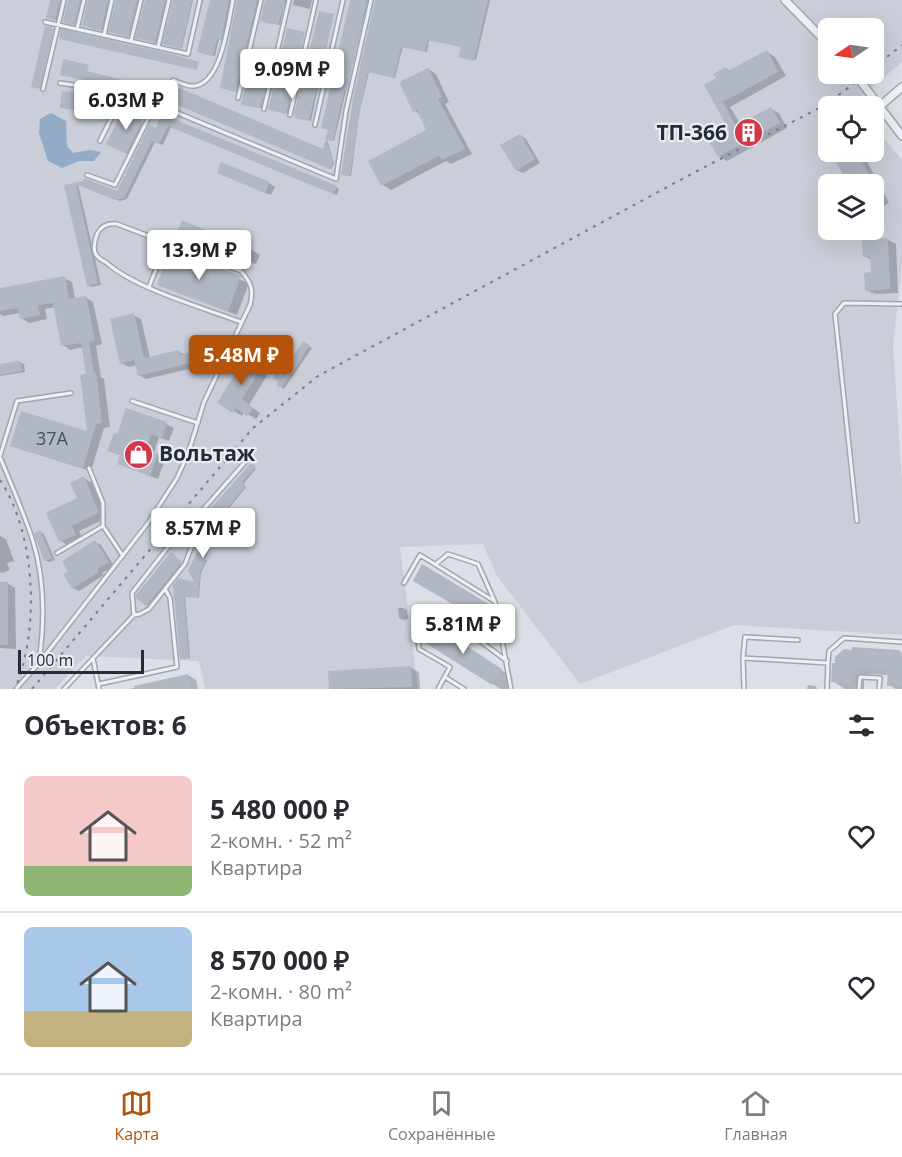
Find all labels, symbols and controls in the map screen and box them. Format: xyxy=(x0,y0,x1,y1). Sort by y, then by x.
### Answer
north arrow xyxy=(818,18,884,84)
map controls xyxy=(818,18,884,240)
pin: 9.09M ₽ xyxy=(237,49,347,100)
text: 9.09M ₽ xyxy=(254,55,330,82)
pin: 6.03M ₽ xyxy=(71,80,181,131)
text: 6.03M ₽ xyxy=(88,86,164,113)
button: locate xyxy=(818,96,884,162)
building icon: ТП-366 xyxy=(732,117,764,149)
place label: ТП-366 xyxy=(656,118,727,146)
button: layers xyxy=(818,174,884,240)
pin: 13.9M ₽ xyxy=(144,230,254,281)
text: 13.9M ₽ xyxy=(161,236,237,263)
pin: 5.48M ₽ xyxy=(186,335,296,386)
text: 5.48M ₽ xyxy=(203,341,279,368)
house number: 37А xyxy=(36,426,69,450)
shop icon: Вольтаж xyxy=(122,438,154,470)
place label: Вольтаж xyxy=(159,439,256,467)
pin: 8.57M ₽ xyxy=(148,508,258,559)
text: 8.57M ₽ xyxy=(165,514,241,541)
pin: 5.81M ₽ xyxy=(408,604,518,655)
text: 5.81M ₽ xyxy=(425,610,501,637)
scale bar xyxy=(18,647,144,674)
text: 100 m xyxy=(27,649,73,671)
text: Объектов: 6 xyxy=(24,707,187,743)
icon: filters xyxy=(845,709,878,742)
text: 5 480 000 ₽ xyxy=(210,791,349,827)
icon: home xyxy=(72,800,144,872)
icon: heart xyxy=(845,820,878,853)
text: 2-комн. · 52 m² xyxy=(210,827,352,854)
text: Квартира xyxy=(210,854,303,881)
text: 8 570 000 ₽ xyxy=(210,942,349,978)
icon: home xyxy=(72,951,144,1023)
icon: heart xyxy=(845,971,878,1004)
text: 2-комн. · 80 m² xyxy=(210,978,352,1005)
text: Квартира xyxy=(210,1005,303,1032)
tab: Карта xyxy=(114,1087,159,1145)
tab: Сохранённые xyxy=(388,1087,495,1145)
tab: Главная xyxy=(724,1087,788,1145)

